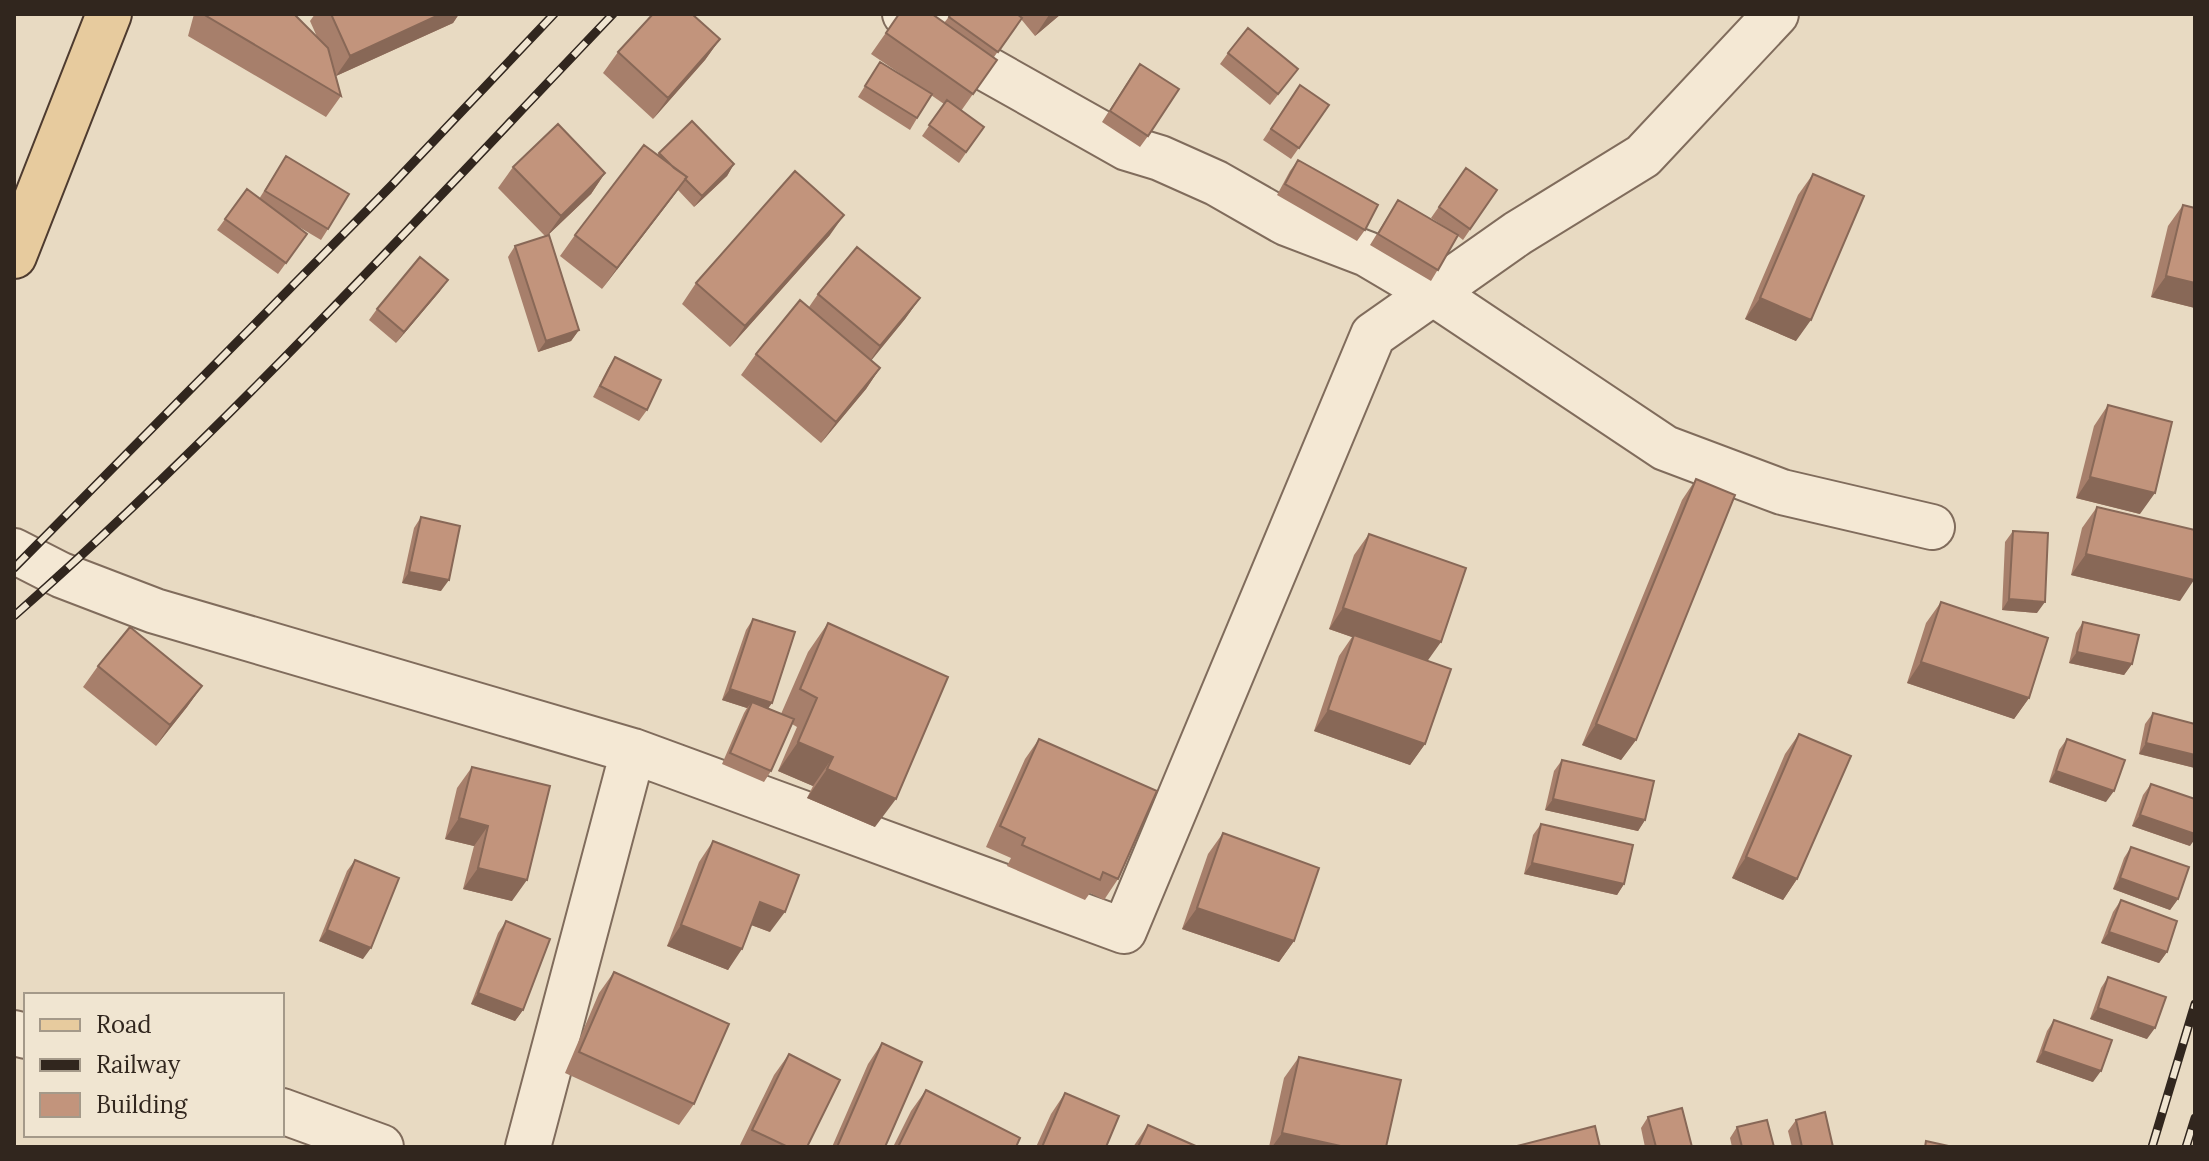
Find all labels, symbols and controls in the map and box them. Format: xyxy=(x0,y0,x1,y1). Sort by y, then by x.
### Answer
legend xyxy=(24,993,284,1137)
text: Road xyxy=(96,1009,152,1040)
text: Railway xyxy=(96,1049,181,1080)
text: Building xyxy=(96,1089,188,1120)

